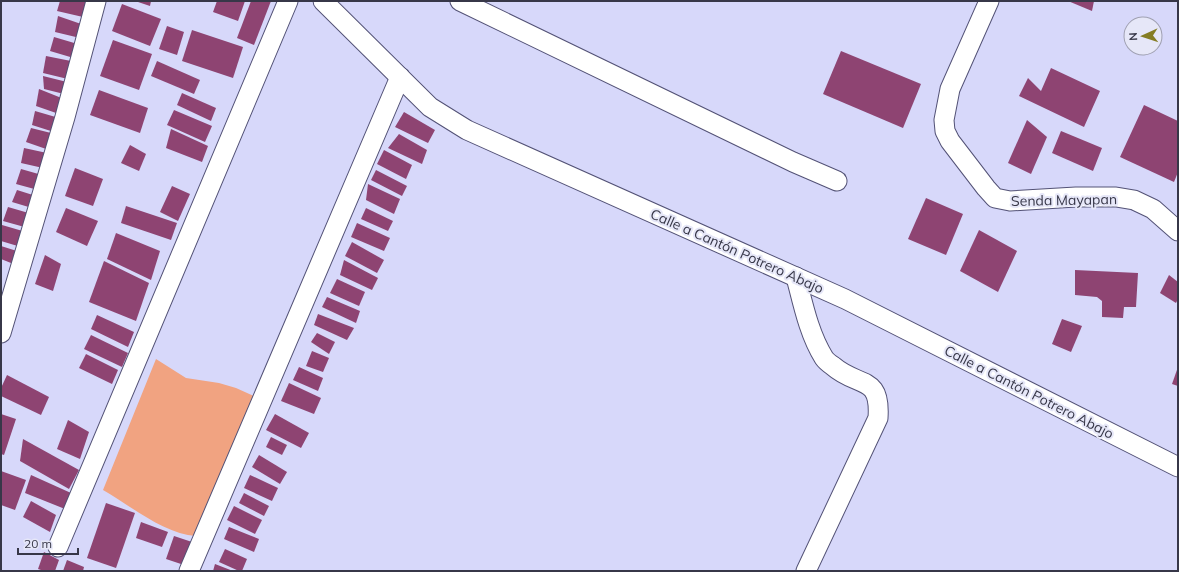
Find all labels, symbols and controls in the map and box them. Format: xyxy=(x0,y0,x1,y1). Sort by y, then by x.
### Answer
north arrow xyxy=(1123,16,1163,56)
text: N xyxy=(1126,32,1140,41)
street label: Senda Mayapan xyxy=(1011,190,1117,210)
street label: Calle a Cantón Potrero Abajo xyxy=(648,205,826,297)
street label: Calle a Cantón Potrero Abajo xyxy=(941,341,1117,443)
scale bar xyxy=(18,530,78,556)
text: 20 m xyxy=(24,536,52,551)

